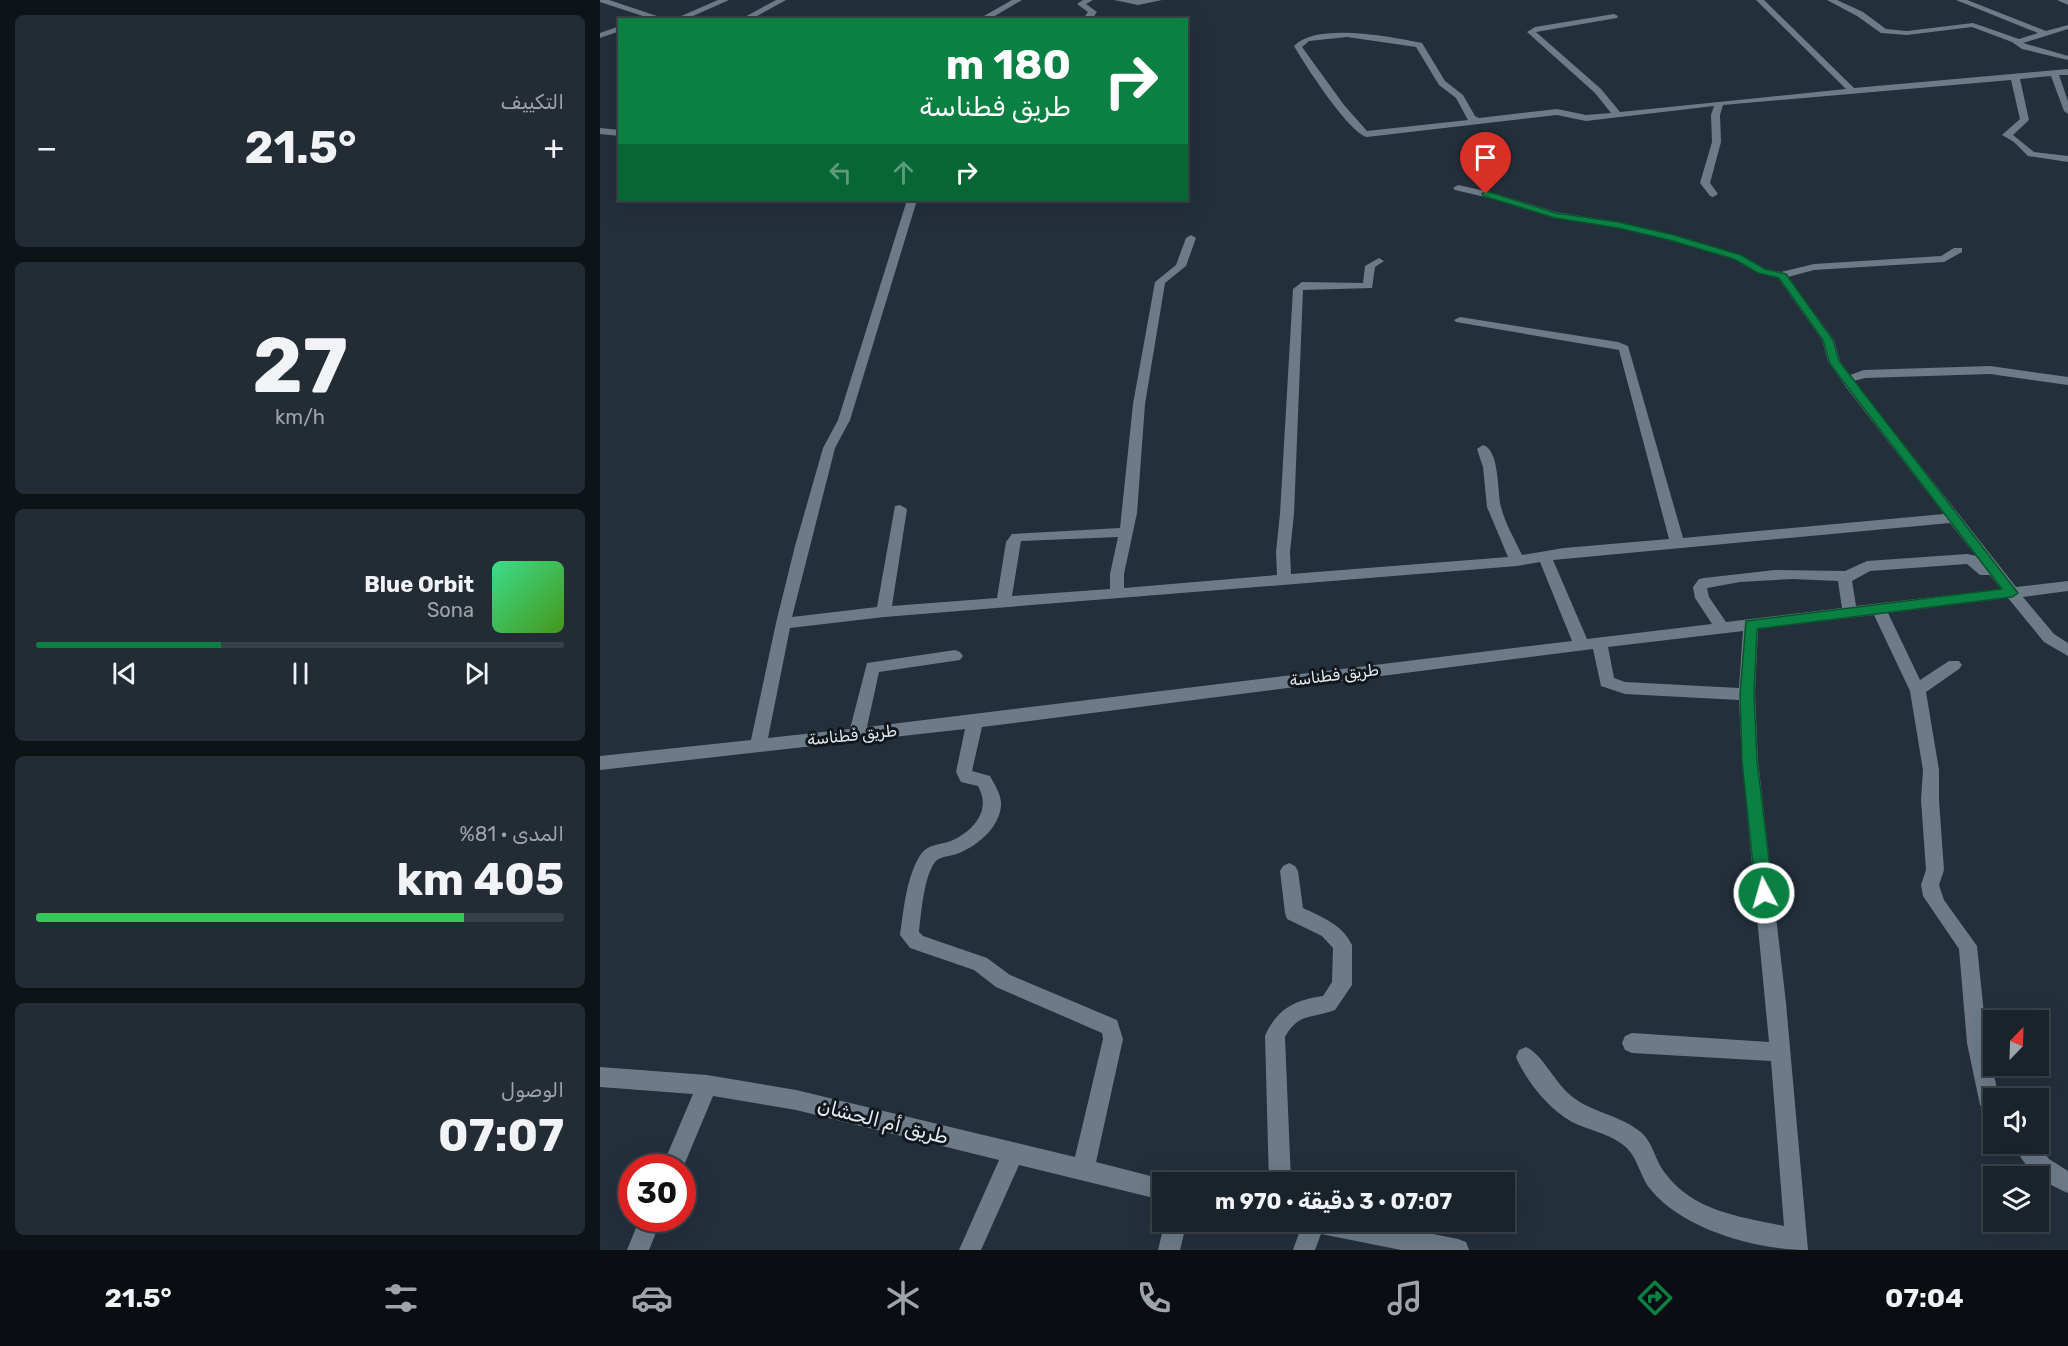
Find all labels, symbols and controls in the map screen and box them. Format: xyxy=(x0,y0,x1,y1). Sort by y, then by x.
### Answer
text: 180 m xyxy=(946,40,1071,90)
icon: right xyxy=(1092,42,1170,120)
text: التكييف xyxy=(501,90,564,114)
text: طريق فطناسة xyxy=(919,91,1071,123)
text: 21.5° xyxy=(244,121,356,174)
text: − xyxy=(36,128,57,167)
text: + xyxy=(543,128,564,167)
pin xyxy=(1460,132,1511,194)
icon: arrive xyxy=(1469,141,1502,174)
icon: left xyxy=(824,156,857,189)
icon: ahead xyxy=(887,156,920,189)
icon: right xyxy=(950,156,983,189)
text: 27 xyxy=(252,319,348,412)
text: km/h xyxy=(275,405,325,429)
text: Blue Orbit xyxy=(364,571,474,598)
text: Sona xyxy=(427,598,474,622)
icon: previous xyxy=(108,657,141,690)
icon: pause xyxy=(284,657,317,690)
icon: next xyxy=(460,657,493,690)
street label: طريق فطناسة xyxy=(1288,660,1380,691)
street label: طريق فطناسة xyxy=(806,721,898,750)
text: المدى · 81% xyxy=(459,822,564,846)
text: 405 km xyxy=(396,853,564,906)
position arrow xyxy=(1732,861,1796,925)
north arrow xyxy=(1983,1010,2049,1076)
map controls xyxy=(1983,1010,2049,1232)
text: الوصول xyxy=(501,1078,564,1102)
button: sound xyxy=(1983,1088,2049,1154)
street label: طريق أم الحشان xyxy=(814,1093,951,1151)
text: 07:07 xyxy=(438,1109,564,1162)
speed limit sign: 30 xyxy=(618,1154,696,1232)
button: layers xyxy=(1983,1166,2049,1232)
text: 07:07 · 3 دقيقة · 970 m xyxy=(1215,1188,1452,1215)
icon: filters xyxy=(380,1277,422,1319)
icon: car xyxy=(631,1277,673,1319)
icon: climate xyxy=(882,1277,924,1319)
icon: phone xyxy=(1133,1277,1175,1319)
icon: music xyxy=(1384,1277,1426,1319)
icon: directions xyxy=(1634,1277,1676,1319)
text: 21.5° xyxy=(104,1282,172,1314)
text: 07:04 xyxy=(1885,1282,1964,1314)

